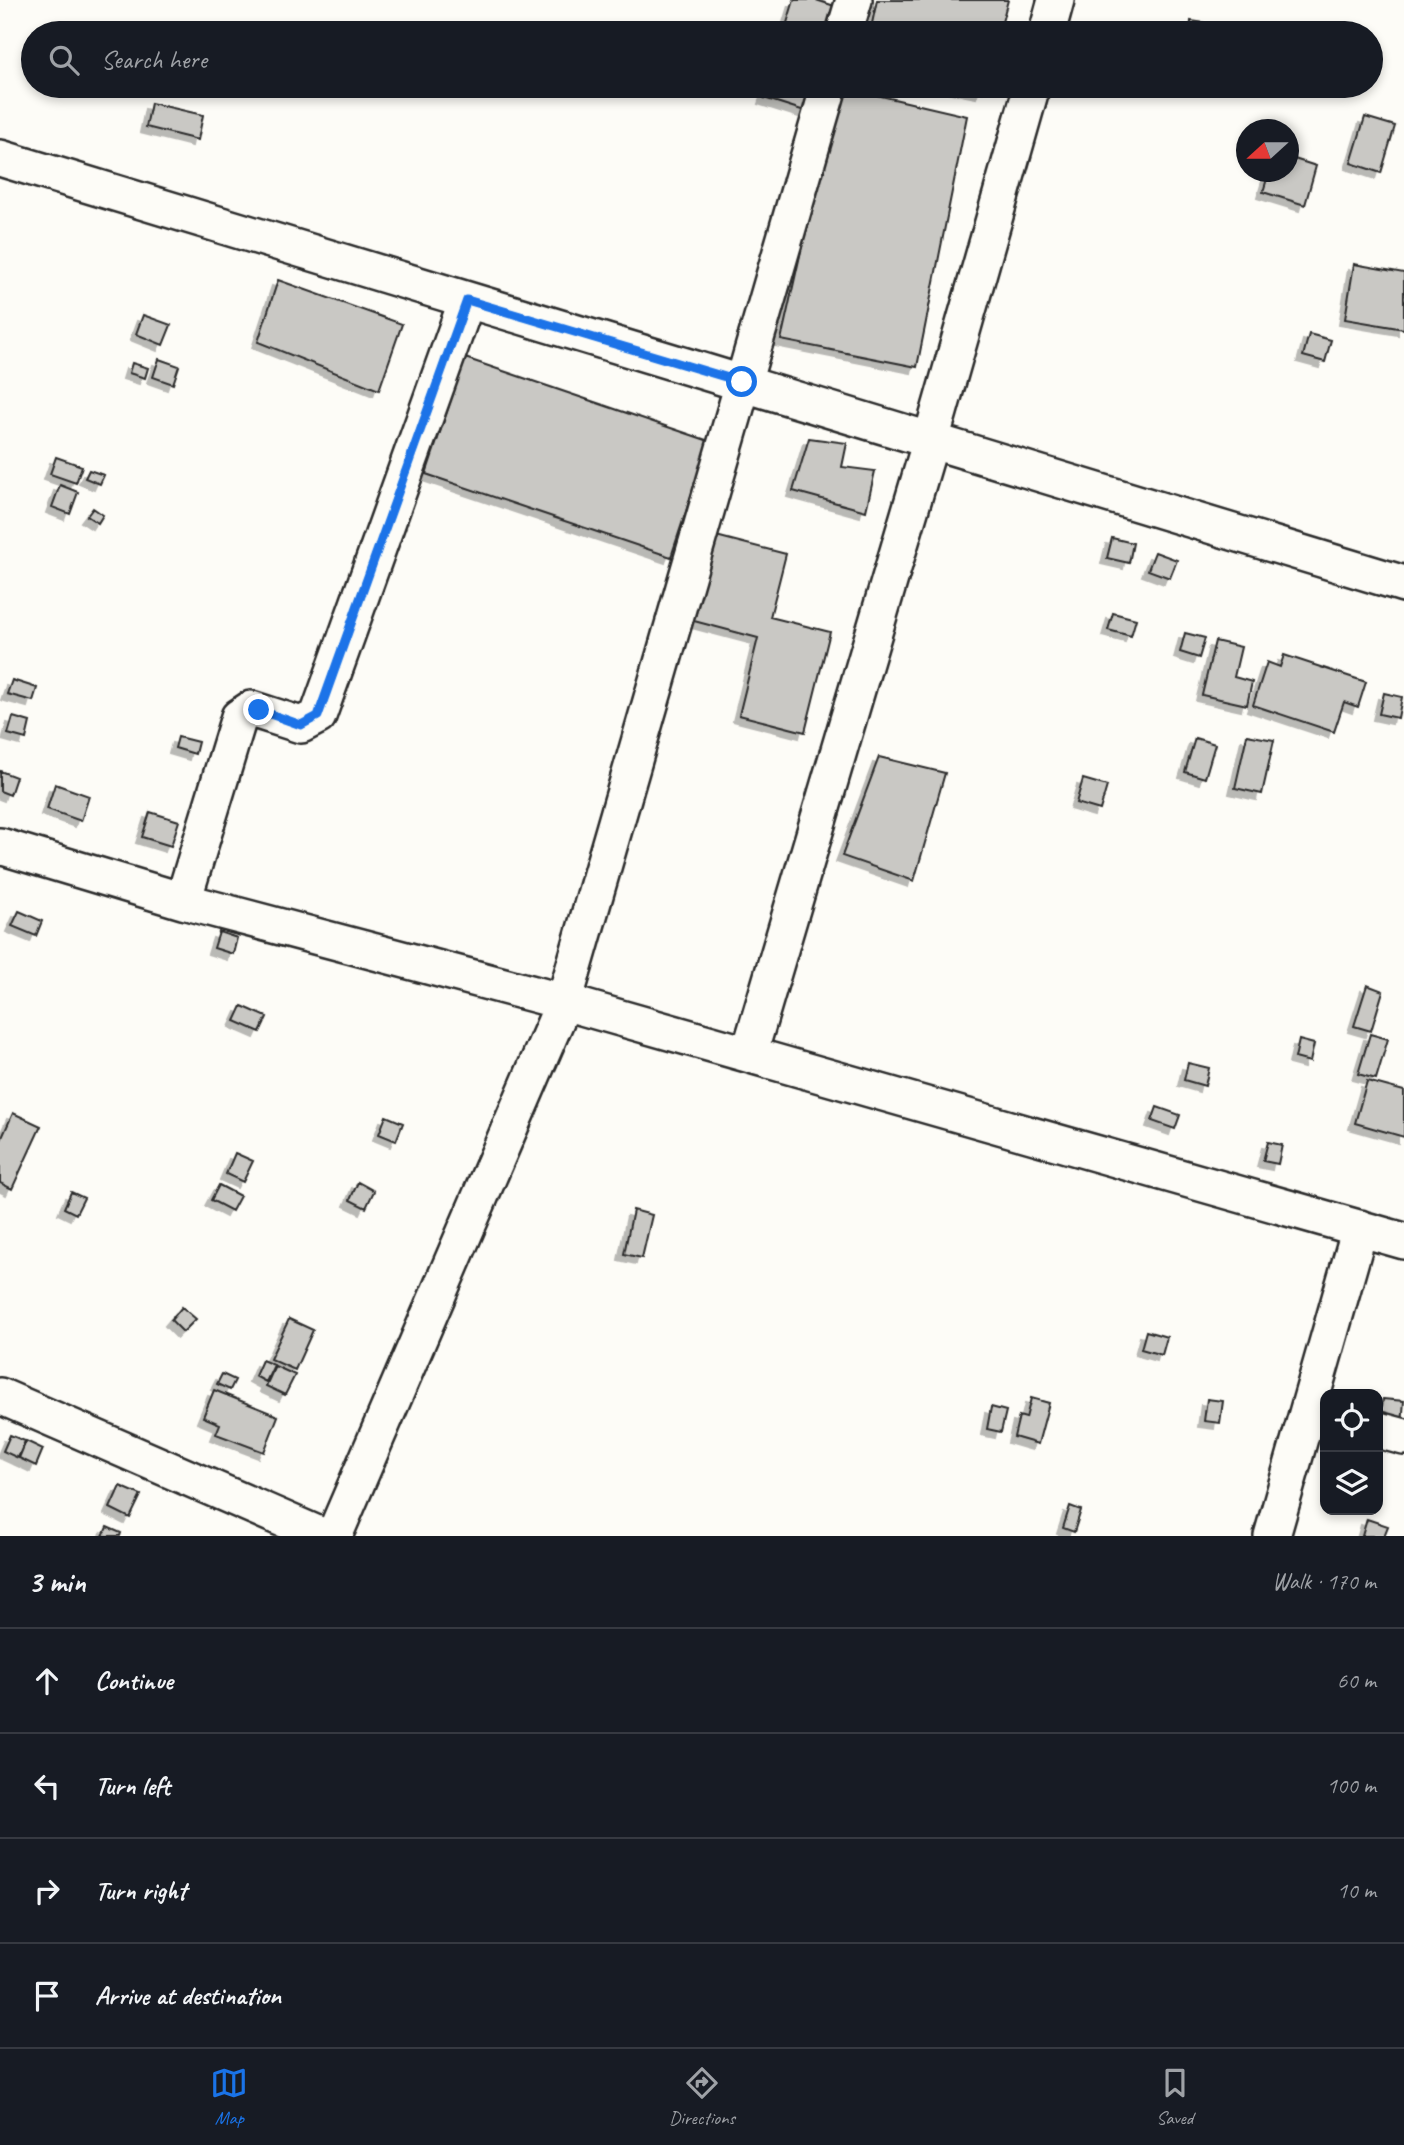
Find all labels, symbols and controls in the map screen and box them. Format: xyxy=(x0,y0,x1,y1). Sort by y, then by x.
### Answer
search box xyxy=(21,21,1383,98)
icon: search xyxy=(45,41,83,79)
text: Search here xyxy=(101,43,207,76)
north arrow xyxy=(1236,119,1299,182)
route start xyxy=(726,366,757,397)
route end xyxy=(243,694,274,725)
map controls xyxy=(1320,1389,1383,1515)
button: locate xyxy=(1320,1389,1383,1452)
button: layers xyxy=(1320,1452,1383,1515)
text: 3 min xyxy=(28,1563,85,1601)
text: Walk · 170 m xyxy=(1272,1567,1376,1596)
icon: ahead xyxy=(28,1662,66,1700)
text: Continue xyxy=(95,1664,173,1697)
text: 60 m xyxy=(1337,1666,1376,1695)
icon: left xyxy=(28,1767,66,1805)
text: Turn left xyxy=(95,1769,170,1802)
text: 100 m xyxy=(1327,1771,1376,1800)
icon: right xyxy=(28,1872,66,1910)
text: Turn right xyxy=(95,1874,186,1907)
text: 10 m xyxy=(1337,1876,1376,1905)
icon: arrive xyxy=(28,1977,66,2015)
text: Arrive at destination xyxy=(95,1979,281,2012)
tab: Map xyxy=(210,2064,248,2130)
tab: Directions xyxy=(669,2064,735,2130)
tab: Saved xyxy=(1156,2064,1194,2130)

